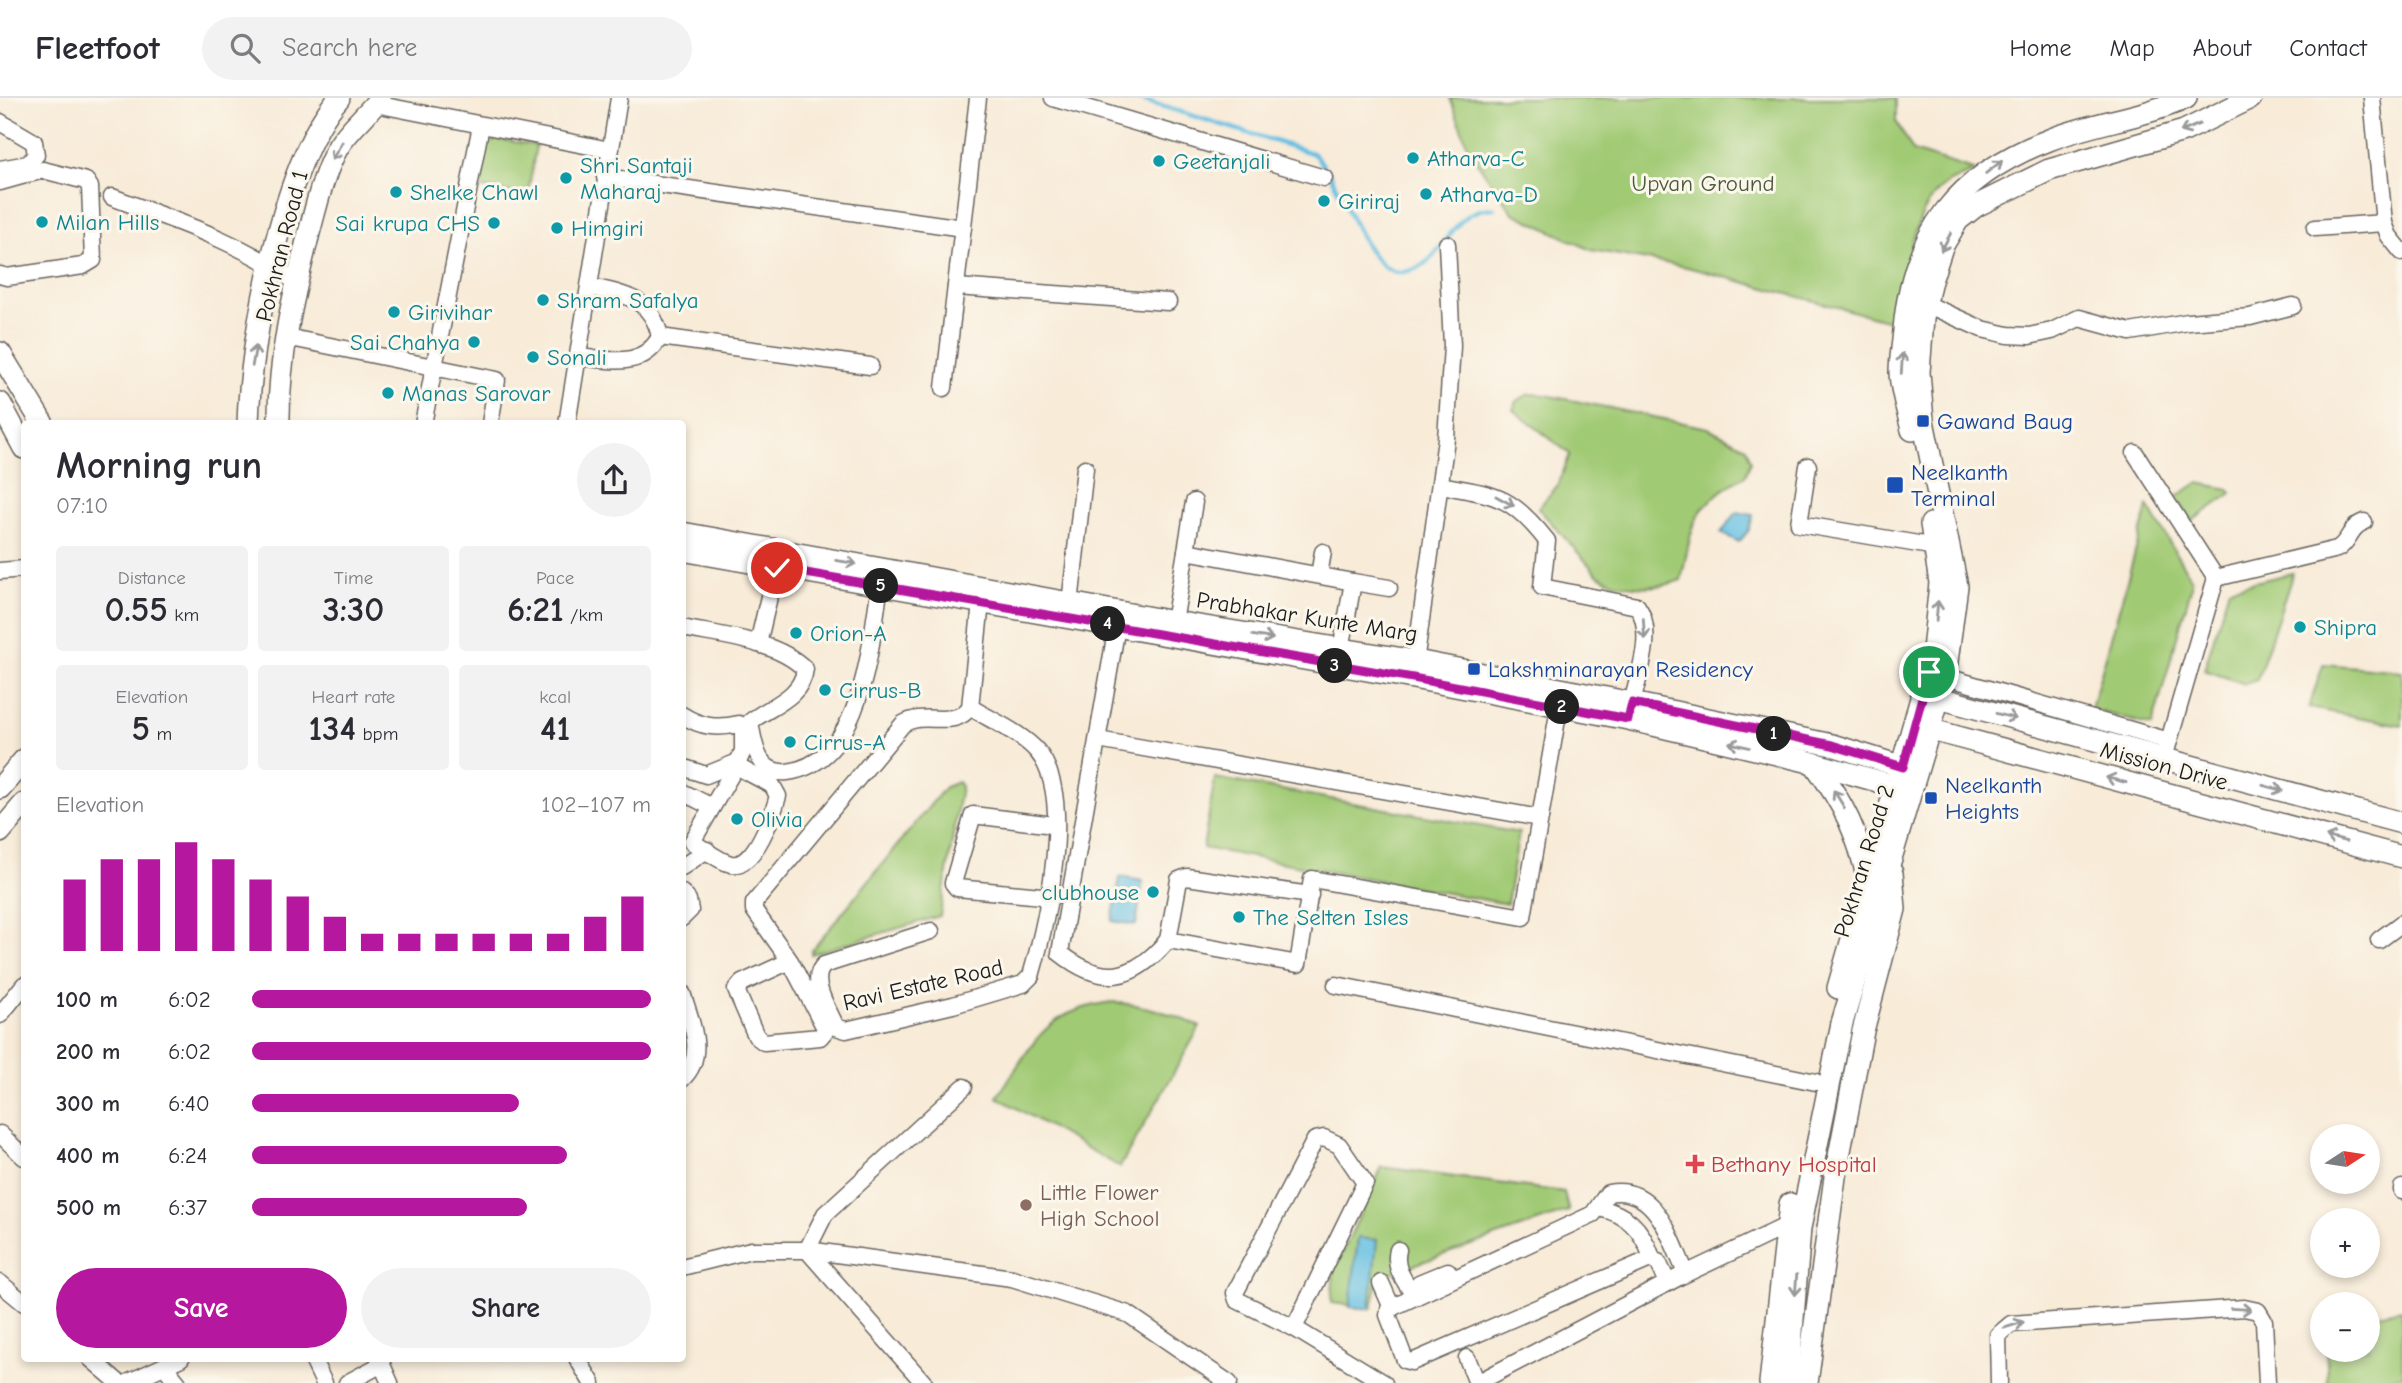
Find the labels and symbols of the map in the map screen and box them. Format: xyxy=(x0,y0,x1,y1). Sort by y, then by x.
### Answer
one-way arrow xyxy=(2179,122,2201,135)
one-way arrow xyxy=(330,141,344,161)
place label: Atharva-C xyxy=(1427,145,1525,172)
place label: Geetanjali xyxy=(1173,148,1271,175)
marker: Atharva-C xyxy=(1405,150,1421,166)
place label: Shri Santaji Maharaj xyxy=(580,152,693,205)
marker: Geetanjali xyxy=(1151,153,1167,169)
one-way arrow xyxy=(1985,159,2003,174)
street label: Pokhran Road 1 xyxy=(250,168,314,324)
marker: Shri Santaji Maharaj xyxy=(558,170,574,186)
park label: Upvan Ground xyxy=(1631,170,1775,197)
place label: Shelke Chawl xyxy=(410,179,539,206)
place label: Atharva-D xyxy=(1440,181,1538,208)
marker: Shelke Chawl xyxy=(388,184,404,200)
marker: Atharva-D xyxy=(1418,186,1434,202)
place label: Giriraj xyxy=(1338,188,1400,215)
marker: Giriraj xyxy=(1316,193,1332,209)
place label: Milan Hills xyxy=(56,209,159,236)
place label: Sai krupa CHS xyxy=(335,210,480,237)
marker: Milan Hills xyxy=(34,214,50,230)
marker: Sai krupa CHS xyxy=(486,215,502,231)
place label: Himgiri xyxy=(571,215,644,242)
marker: Himgiri xyxy=(549,220,565,236)
one-way arrow xyxy=(1939,232,1953,252)
place label: Shram Safalya xyxy=(557,287,699,314)
marker: Shram Safalya xyxy=(535,292,551,308)
place label: Girivihar xyxy=(408,299,493,326)
marker: Girivihar xyxy=(386,304,402,320)
place label: Sai Chahya xyxy=(350,329,460,356)
marker: Sai Chahya xyxy=(466,334,482,350)
place label: Sonali xyxy=(547,344,607,371)
one-way arrow xyxy=(248,345,261,368)
marker: Sonali xyxy=(525,349,541,365)
one-way arrow xyxy=(1895,351,1908,374)
place label: Manas Sarovar xyxy=(402,380,551,407)
marker: Manas Sarovar xyxy=(380,385,396,401)
place label: Gawand Baug xyxy=(1937,408,2073,435)
marker: Gawand Baug xyxy=(1915,413,1931,429)
place label: Neelkanth Terminal xyxy=(1911,459,2008,512)
marker: Neelkanth Terminal xyxy=(1885,475,1905,495)
one-way arrow xyxy=(1495,494,1515,508)
pin xyxy=(747,538,807,598)
one-way arrow xyxy=(834,556,857,569)
pin: 5 xyxy=(864,568,898,603)
street label: Prabhakar Kunte Marg xyxy=(1195,586,1419,648)
one-way arrow xyxy=(1931,600,1944,623)
pin: 4 xyxy=(1090,606,1126,642)
place label: Shipra xyxy=(2314,614,2377,641)
one-way arrow xyxy=(1638,617,1651,640)
marker: Shipra xyxy=(2292,619,2308,635)
place label: Orion-A xyxy=(810,620,887,647)
marker: Orion-A xyxy=(788,625,804,641)
one-way arrow xyxy=(1251,631,1274,644)
pin xyxy=(1899,642,1959,702)
pin: 3 xyxy=(1318,648,1352,684)
place label: Lakshminarayan Residency xyxy=(1488,656,1754,683)
marker: Lakshminarayan Residency xyxy=(1466,661,1482,677)
place label: Cirrus-B xyxy=(839,677,921,704)
marker: Cirrus-B xyxy=(817,682,833,698)
pin: 2 xyxy=(1544,690,1580,724)
one-way arrow xyxy=(1994,710,2017,723)
pin: 1 xyxy=(1756,716,1792,752)
place label: Cirrus-A xyxy=(804,729,886,756)
marker: Cirrus-A xyxy=(782,734,798,750)
street label: Mission Drive xyxy=(2097,736,2231,796)
one-way arrow xyxy=(1728,738,1751,751)
place label: Neelkanth Heights xyxy=(1945,772,2042,825)
one-way arrow xyxy=(2105,773,2127,786)
street label: Pokhran Road 2 xyxy=(1828,782,1900,940)
one-way arrow xyxy=(2261,782,2284,795)
one-way arrow xyxy=(1831,790,1846,809)
marker: Neelkanth Heights xyxy=(1923,790,1939,806)
place label: Olivia xyxy=(751,806,803,833)
marker: Olivia xyxy=(729,811,745,827)
one-way arrow xyxy=(2325,832,2348,845)
place label: clubhouse xyxy=(1042,879,1139,906)
marker: clubhouse xyxy=(1145,884,1161,900)
place label: The Selten Isles xyxy=(1253,904,1408,931)
marker: The Selten Isles xyxy=(1231,909,1247,925)
street label: Ravi Estate Road xyxy=(840,953,1006,1017)
north arrow xyxy=(2310,1124,2380,1194)
place label: Bethany Hospital xyxy=(1711,1151,1877,1178)
marker: Bethany Hospital xyxy=(1685,1154,1705,1174)
place label: Little Flower High School xyxy=(1040,1179,1160,1232)
marker: Little Flower High School xyxy=(1018,1197,1034,1213)
one-way arrow xyxy=(1789,1273,1802,1296)
one-way arrow xyxy=(2229,1303,2252,1316)
one-way arrow xyxy=(2003,1318,2025,1331)

